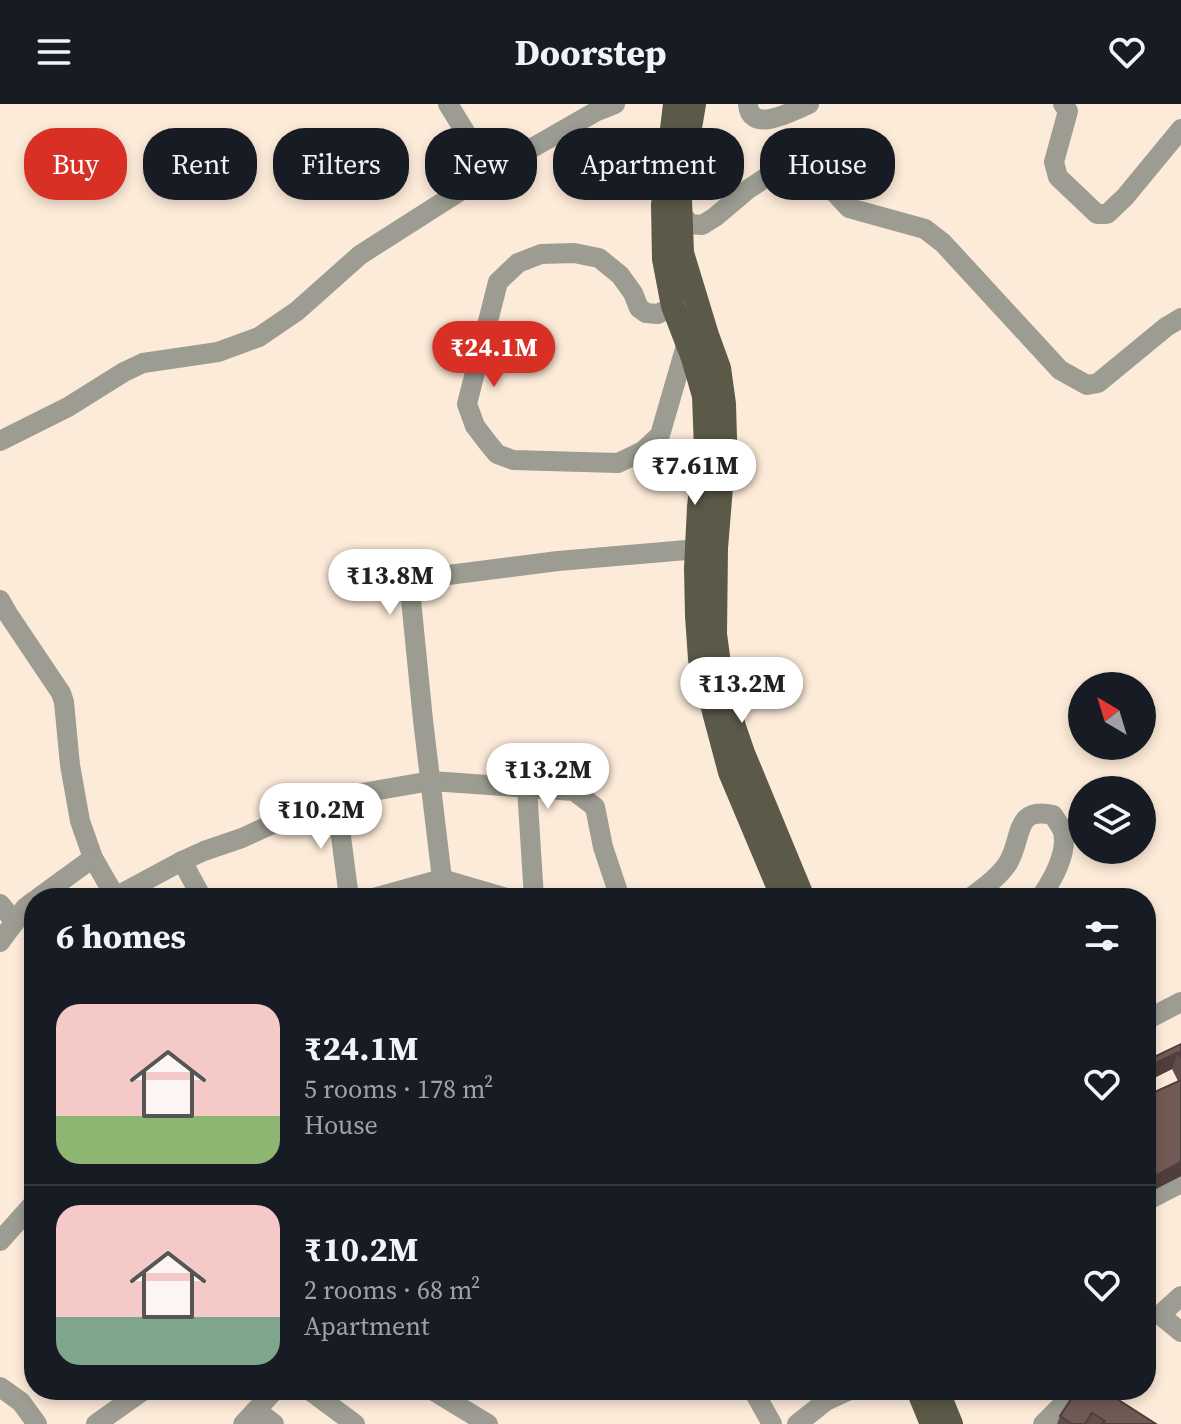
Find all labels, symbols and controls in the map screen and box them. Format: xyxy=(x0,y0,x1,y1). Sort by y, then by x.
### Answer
text: Doorstep xyxy=(514,28,667,77)
icon: menu xyxy=(32,30,76,74)
icon: heart xyxy=(1105,30,1149,74)
chip: Buy xyxy=(24,128,127,200)
chip: Rent xyxy=(143,128,257,200)
chip: Filters xyxy=(273,128,409,200)
chip: New xyxy=(425,128,537,200)
chip: Apartment xyxy=(553,128,744,200)
chip: House xyxy=(760,128,895,200)
pin: ₹24.1M xyxy=(429,321,559,389)
text: ₹24.1M xyxy=(450,329,538,365)
pin: ₹7.61M xyxy=(630,439,760,507)
text: ₹7.61M xyxy=(651,447,739,483)
pin: ₹13.8M xyxy=(325,549,455,617)
text: ₹13.8M xyxy=(346,557,434,593)
pin: ₹13.2M xyxy=(677,657,807,725)
text: ₹13.2M xyxy=(698,665,786,701)
north arrow xyxy=(1068,672,1156,760)
map controls xyxy=(1068,672,1156,864)
pin: ₹13.2M xyxy=(483,743,613,811)
text: ₹13.2M xyxy=(504,751,592,787)
button: layers xyxy=(1068,776,1156,864)
pin: ₹10.2M xyxy=(256,783,386,851)
text: ₹10.2M xyxy=(277,791,365,827)
text: 6 homes xyxy=(56,913,186,959)
icon: filters xyxy=(1080,914,1124,958)
text: ₹24.1M xyxy=(304,1025,418,1071)
icon: home xyxy=(120,1036,216,1132)
icon: heart xyxy=(1080,1062,1124,1106)
text: 5 rooms · 178 m² xyxy=(304,1071,493,1107)
text: House xyxy=(304,1107,378,1143)
text: ₹10.2M xyxy=(304,1226,418,1272)
icon: home xyxy=(120,1237,216,1333)
icon: heart xyxy=(1080,1263,1124,1307)
text: 2 rooms · 68 m² xyxy=(304,1272,480,1308)
text: Apartment xyxy=(304,1308,429,1344)

